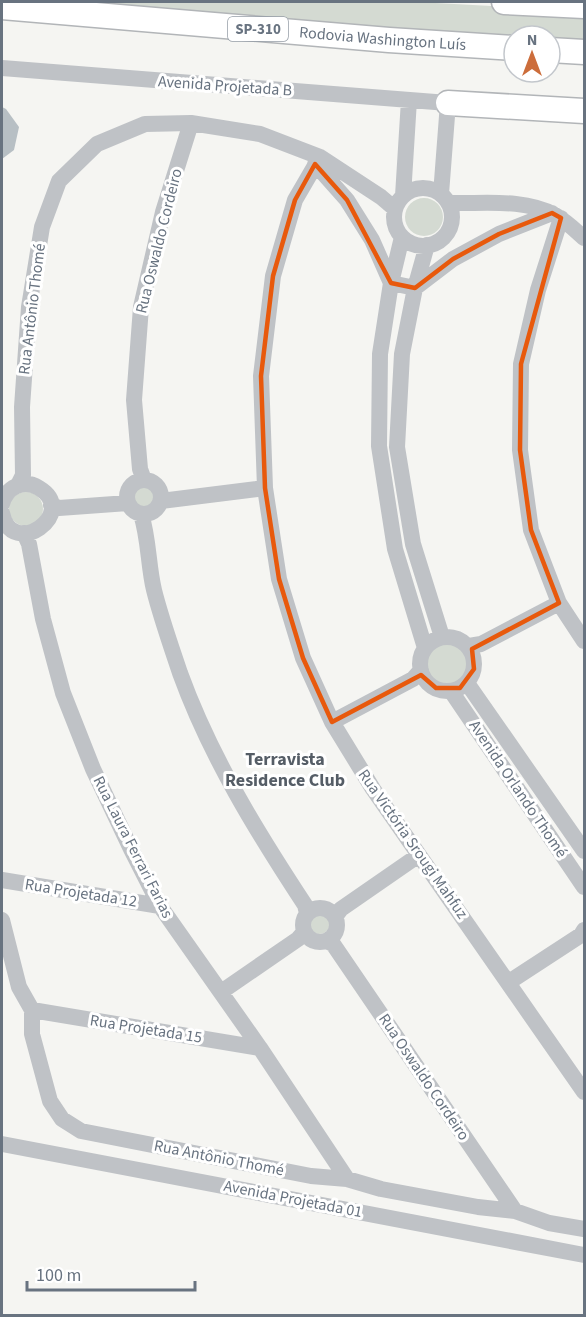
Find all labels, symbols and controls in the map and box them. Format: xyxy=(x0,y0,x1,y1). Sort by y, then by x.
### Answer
road number: SP-310 xyxy=(228,17,288,41)
street label: Rodovia Washington Luís xyxy=(298,21,467,56)
north arrow xyxy=(502,24,562,84)
text: N xyxy=(527,29,537,51)
street label: Avenida Projetada B xyxy=(157,70,293,102)
street label: Rua Oswaldo Cordeiro xyxy=(130,166,188,316)
street label: Rua Antônio Thomé xyxy=(13,242,51,376)
street label: Avenida Orlando Thomé xyxy=(464,716,572,862)
district label: Terravista Residence Club xyxy=(225,747,345,793)
street label: Rua Victória Srougi Mahfuz xyxy=(353,765,473,923)
street label: Rua Laura Ferrari Farias xyxy=(88,772,179,922)
street label: Rua Projetada 12 xyxy=(23,873,139,913)
street label: Rua Projetada 15 xyxy=(88,1009,204,1049)
street label: Rua Oswaldo Cordeiro xyxy=(373,1009,475,1145)
street label: Rua Antônio Thomé xyxy=(152,1135,286,1181)
street label: Avenida Projetada 01 xyxy=(222,1175,364,1223)
scale bar xyxy=(27,1254,195,1292)
text: 100 m xyxy=(36,1263,81,1288)

